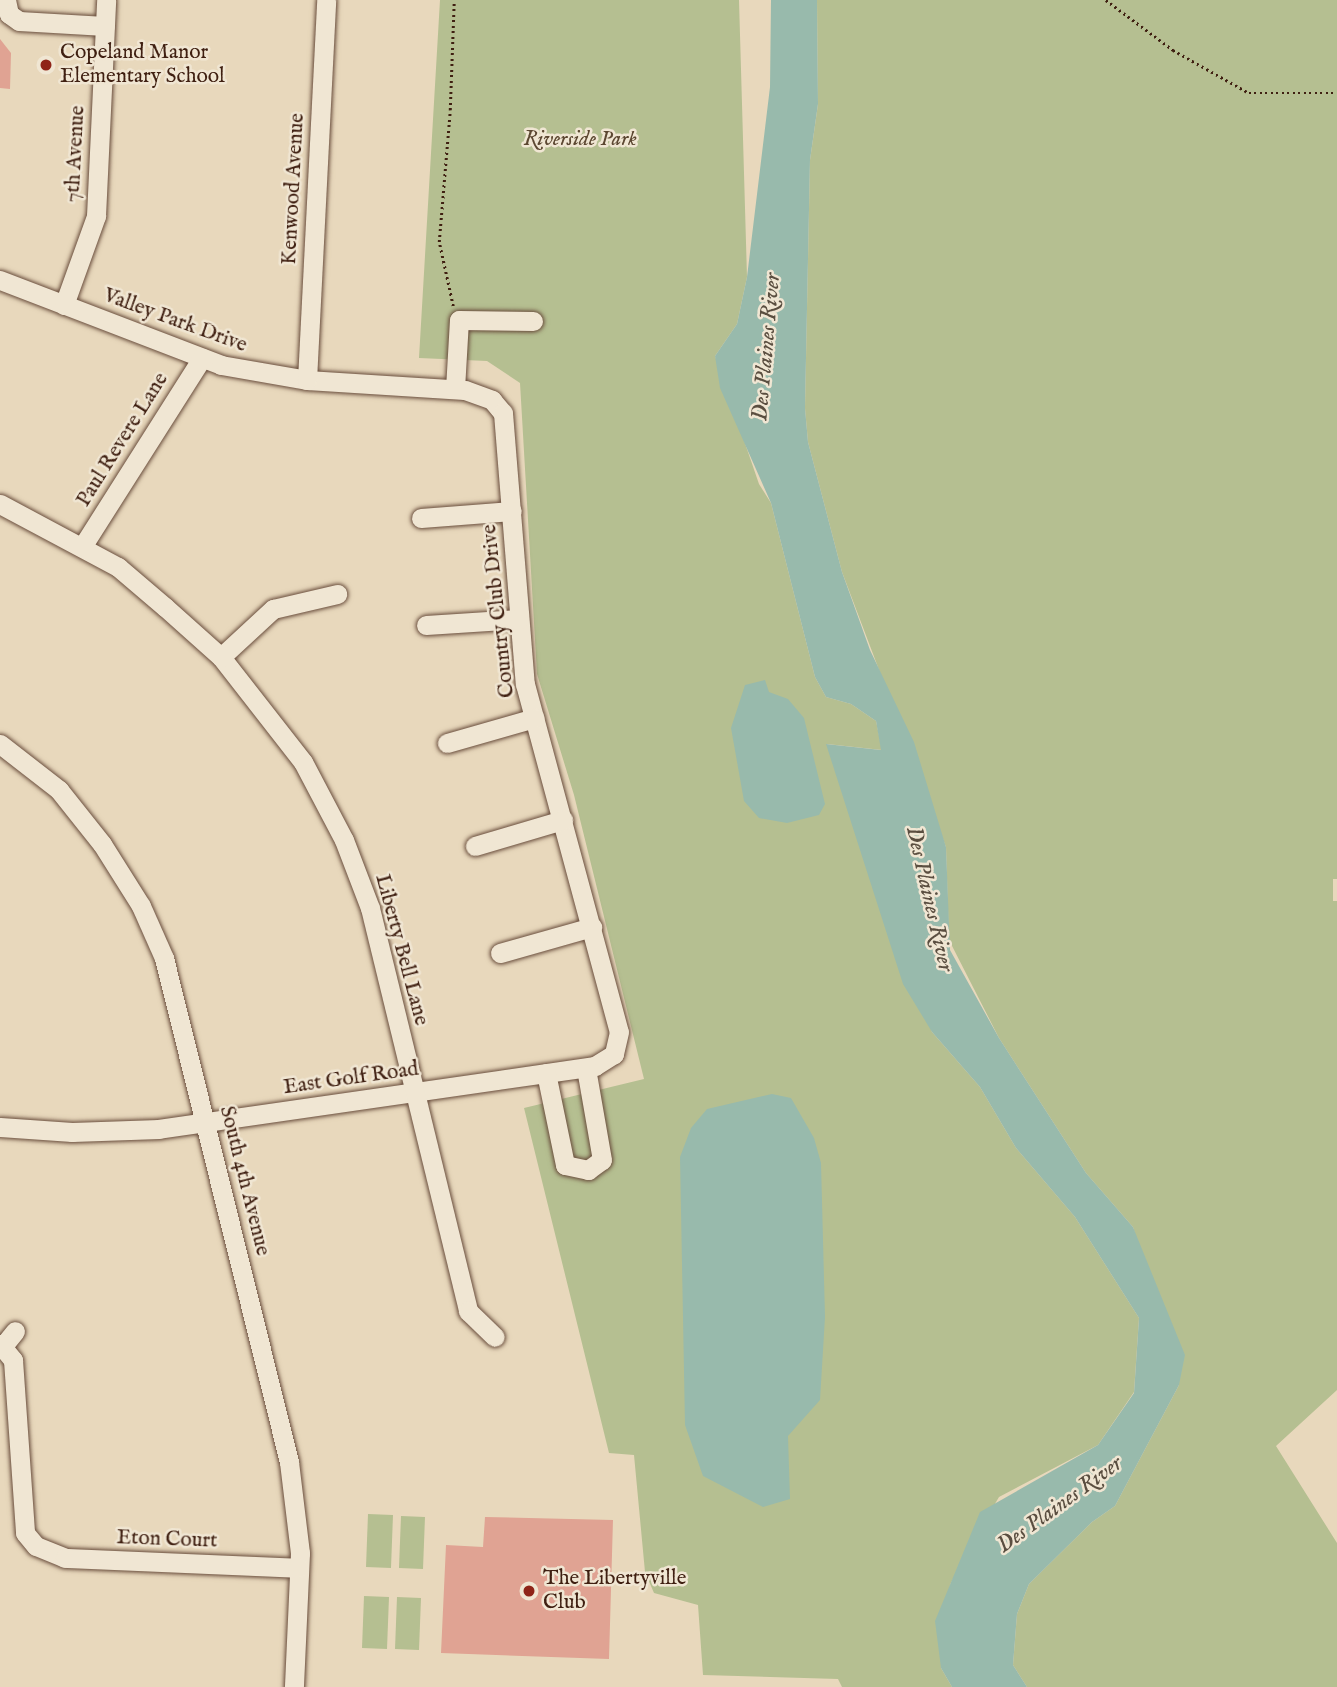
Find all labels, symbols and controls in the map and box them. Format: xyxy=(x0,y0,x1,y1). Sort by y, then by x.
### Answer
place label: Copeland Manor Elementary School xyxy=(60,40,225,90)
marker: Copeland Manor Elementary School xyxy=(38,57,54,73)
street label: 7th Avenue xyxy=(61,105,91,203)
street label: Kenwood Avenue xyxy=(277,112,311,266)
park label: Riverside Park xyxy=(523,127,637,153)
water label: Des Plaines River xyxy=(747,272,787,422)
street label: Valley Park Drive xyxy=(100,283,250,359)
street label: Paul Revere Lane xyxy=(72,368,174,512)
street label: Country Club Drive xyxy=(477,523,521,699)
water label: Des Plaines River xyxy=(899,824,959,974)
street label: Liberty Bell Lane xyxy=(369,872,433,1028)
street label: East Golf Road xyxy=(282,1057,420,1101)
street label: South 4th Avenue xyxy=(213,1104,275,1258)
water label: Des Plaines River xyxy=(992,1450,1128,1560)
street label: Eton Court xyxy=(116,1526,218,1554)
place label: The Libertyville Club xyxy=(543,1566,686,1616)
marker: The Libertyville Club xyxy=(521,1583,537,1599)

